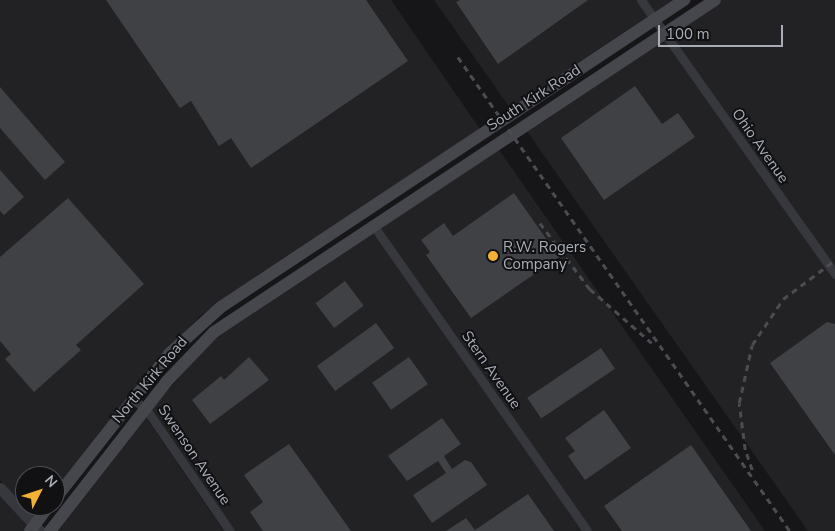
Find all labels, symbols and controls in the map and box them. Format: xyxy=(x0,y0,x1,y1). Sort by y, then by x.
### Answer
scale bar xyxy=(660,15,785,47)
text: 100 m xyxy=(666,24,710,44)
street label: South Kirk Road xyxy=(484,61,584,135)
street label: Ohio Avenue xyxy=(728,105,792,187)
place label: R.W. Rogers Company xyxy=(503,238,586,273)
marker: R.W. Rogers Company xyxy=(487,250,499,262)
street label: Stern Avenue xyxy=(457,328,525,412)
street label: North Kirk Road xyxy=(109,333,191,427)
street label: Swenson Avenue xyxy=(154,401,234,509)
north arrow xyxy=(15,466,65,516)
text: N xyxy=(40,471,62,492)

